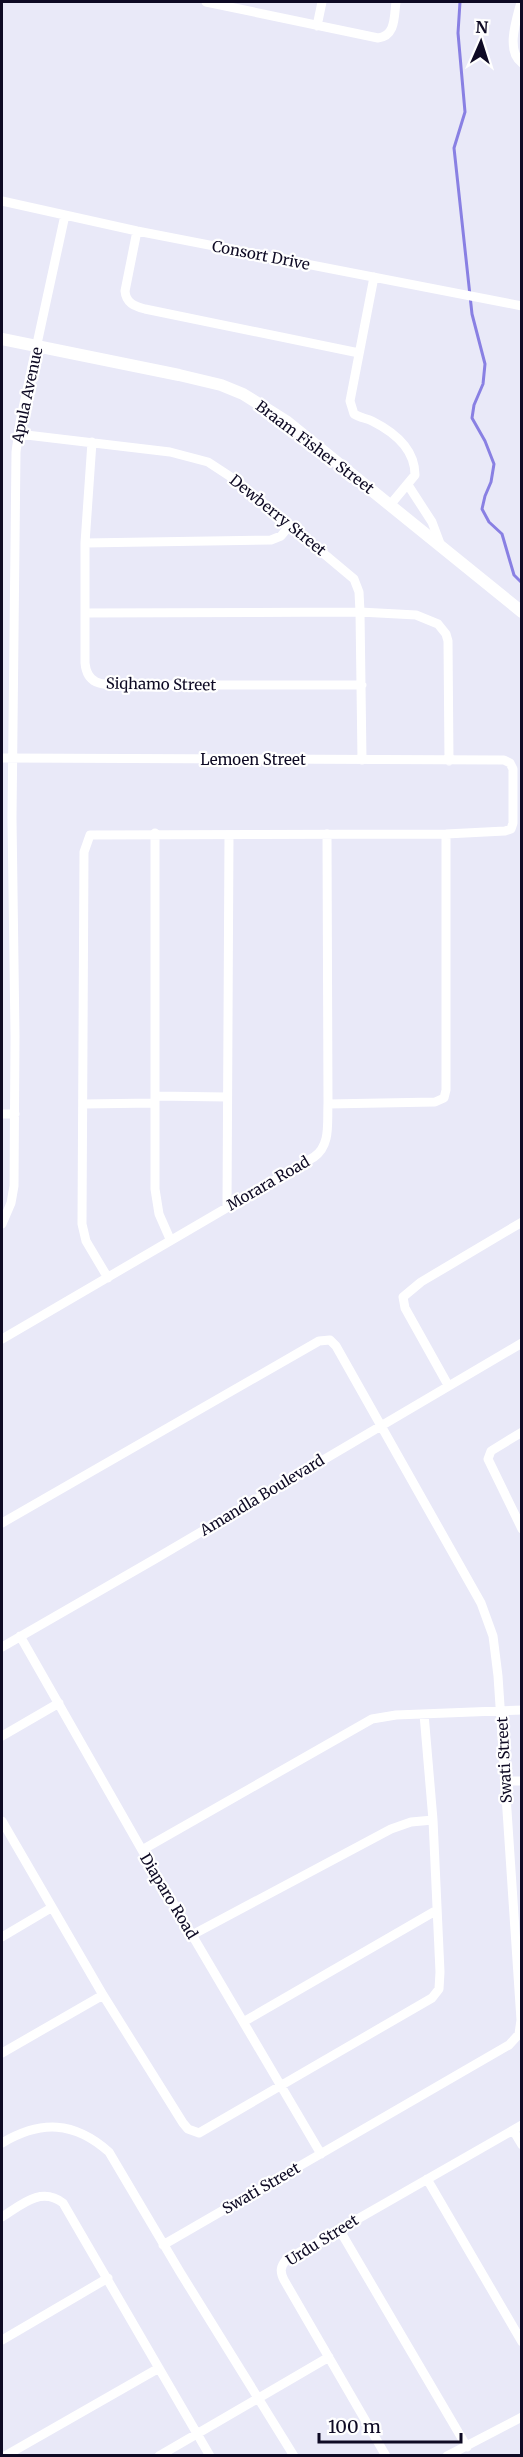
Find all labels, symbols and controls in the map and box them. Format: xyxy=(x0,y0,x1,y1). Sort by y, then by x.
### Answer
north arrow xyxy=(451,12,511,72)
text: N xyxy=(475,17,489,37)
street label: Consort Drive xyxy=(210,236,312,274)
street label: Apula Avenue xyxy=(7,345,47,446)
street label: Braam Fisher Street xyxy=(252,396,378,498)
street label: Dewberry Street xyxy=(226,470,330,560)
street label: Siqhamo Street xyxy=(106,674,216,694)
street label: Lemoen Street xyxy=(200,750,306,769)
street label: Morara Road xyxy=(223,1152,313,1214)
street label: Amandla Boulevard xyxy=(195,1450,328,1540)
street label: Swati Street xyxy=(492,1716,516,1804)
street label: Diaparo Road xyxy=(136,1850,202,1942)
street label: Swati Street xyxy=(219,2158,303,2218)
street label: Urdu Street xyxy=(282,2210,362,2270)
scale bar xyxy=(319,2406,462,2444)
text: 100 m xyxy=(328,2415,381,2438)

